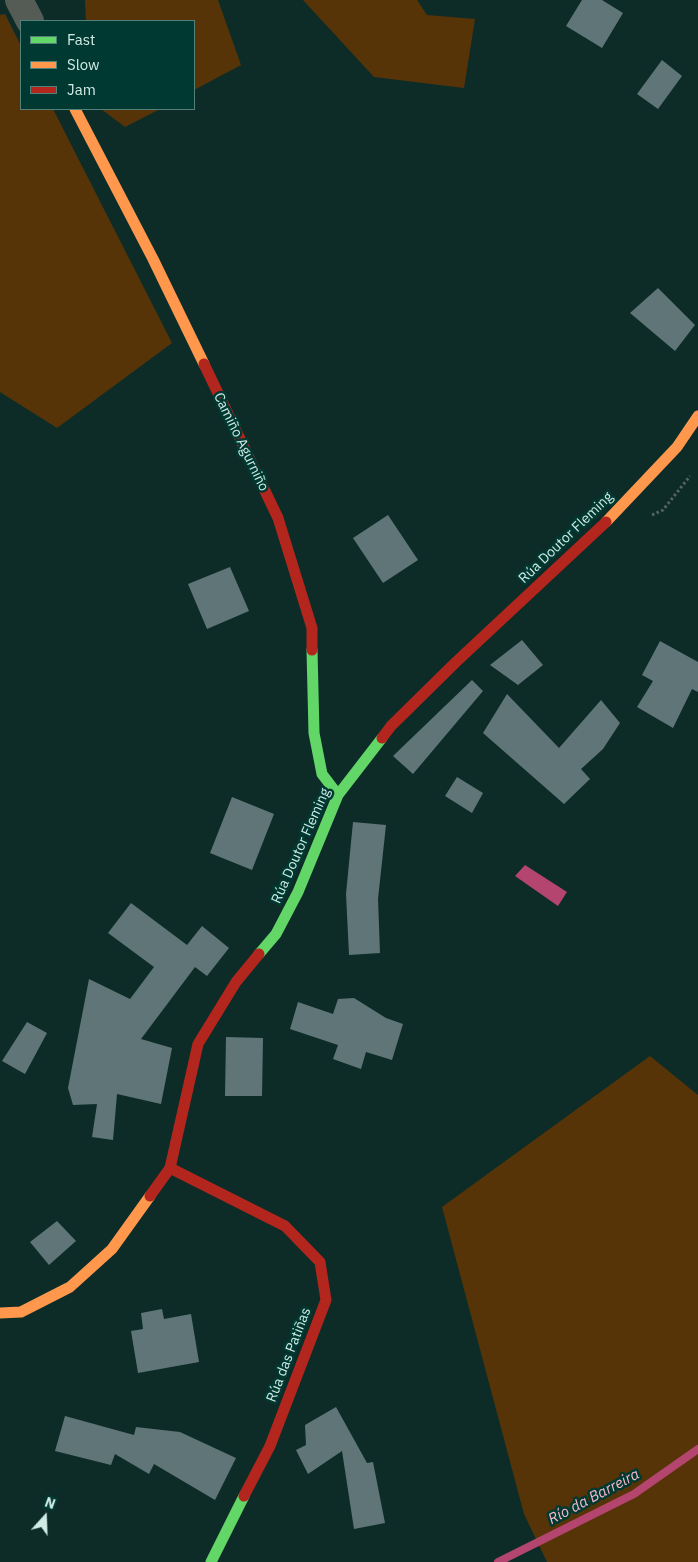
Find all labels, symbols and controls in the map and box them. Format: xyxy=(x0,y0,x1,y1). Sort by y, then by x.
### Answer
legend xyxy=(20,20,195,110)
text: Fast xyxy=(67,30,95,49)
text: Slow xyxy=(67,55,100,74)
text: Jam xyxy=(67,80,96,99)
street label: Camiño Agurniño xyxy=(210,390,272,494)
street label: Rúa Doutor Fleming xyxy=(515,489,617,587)
street label: Rúa Doutor Fleming xyxy=(268,786,334,906)
street label: Rúa das Patiñas xyxy=(263,1305,315,1405)
water label: Río da Barreira xyxy=(545,1465,643,1529)
north arrow xyxy=(20,1492,70,1542)
text: N xyxy=(42,1493,58,1513)

